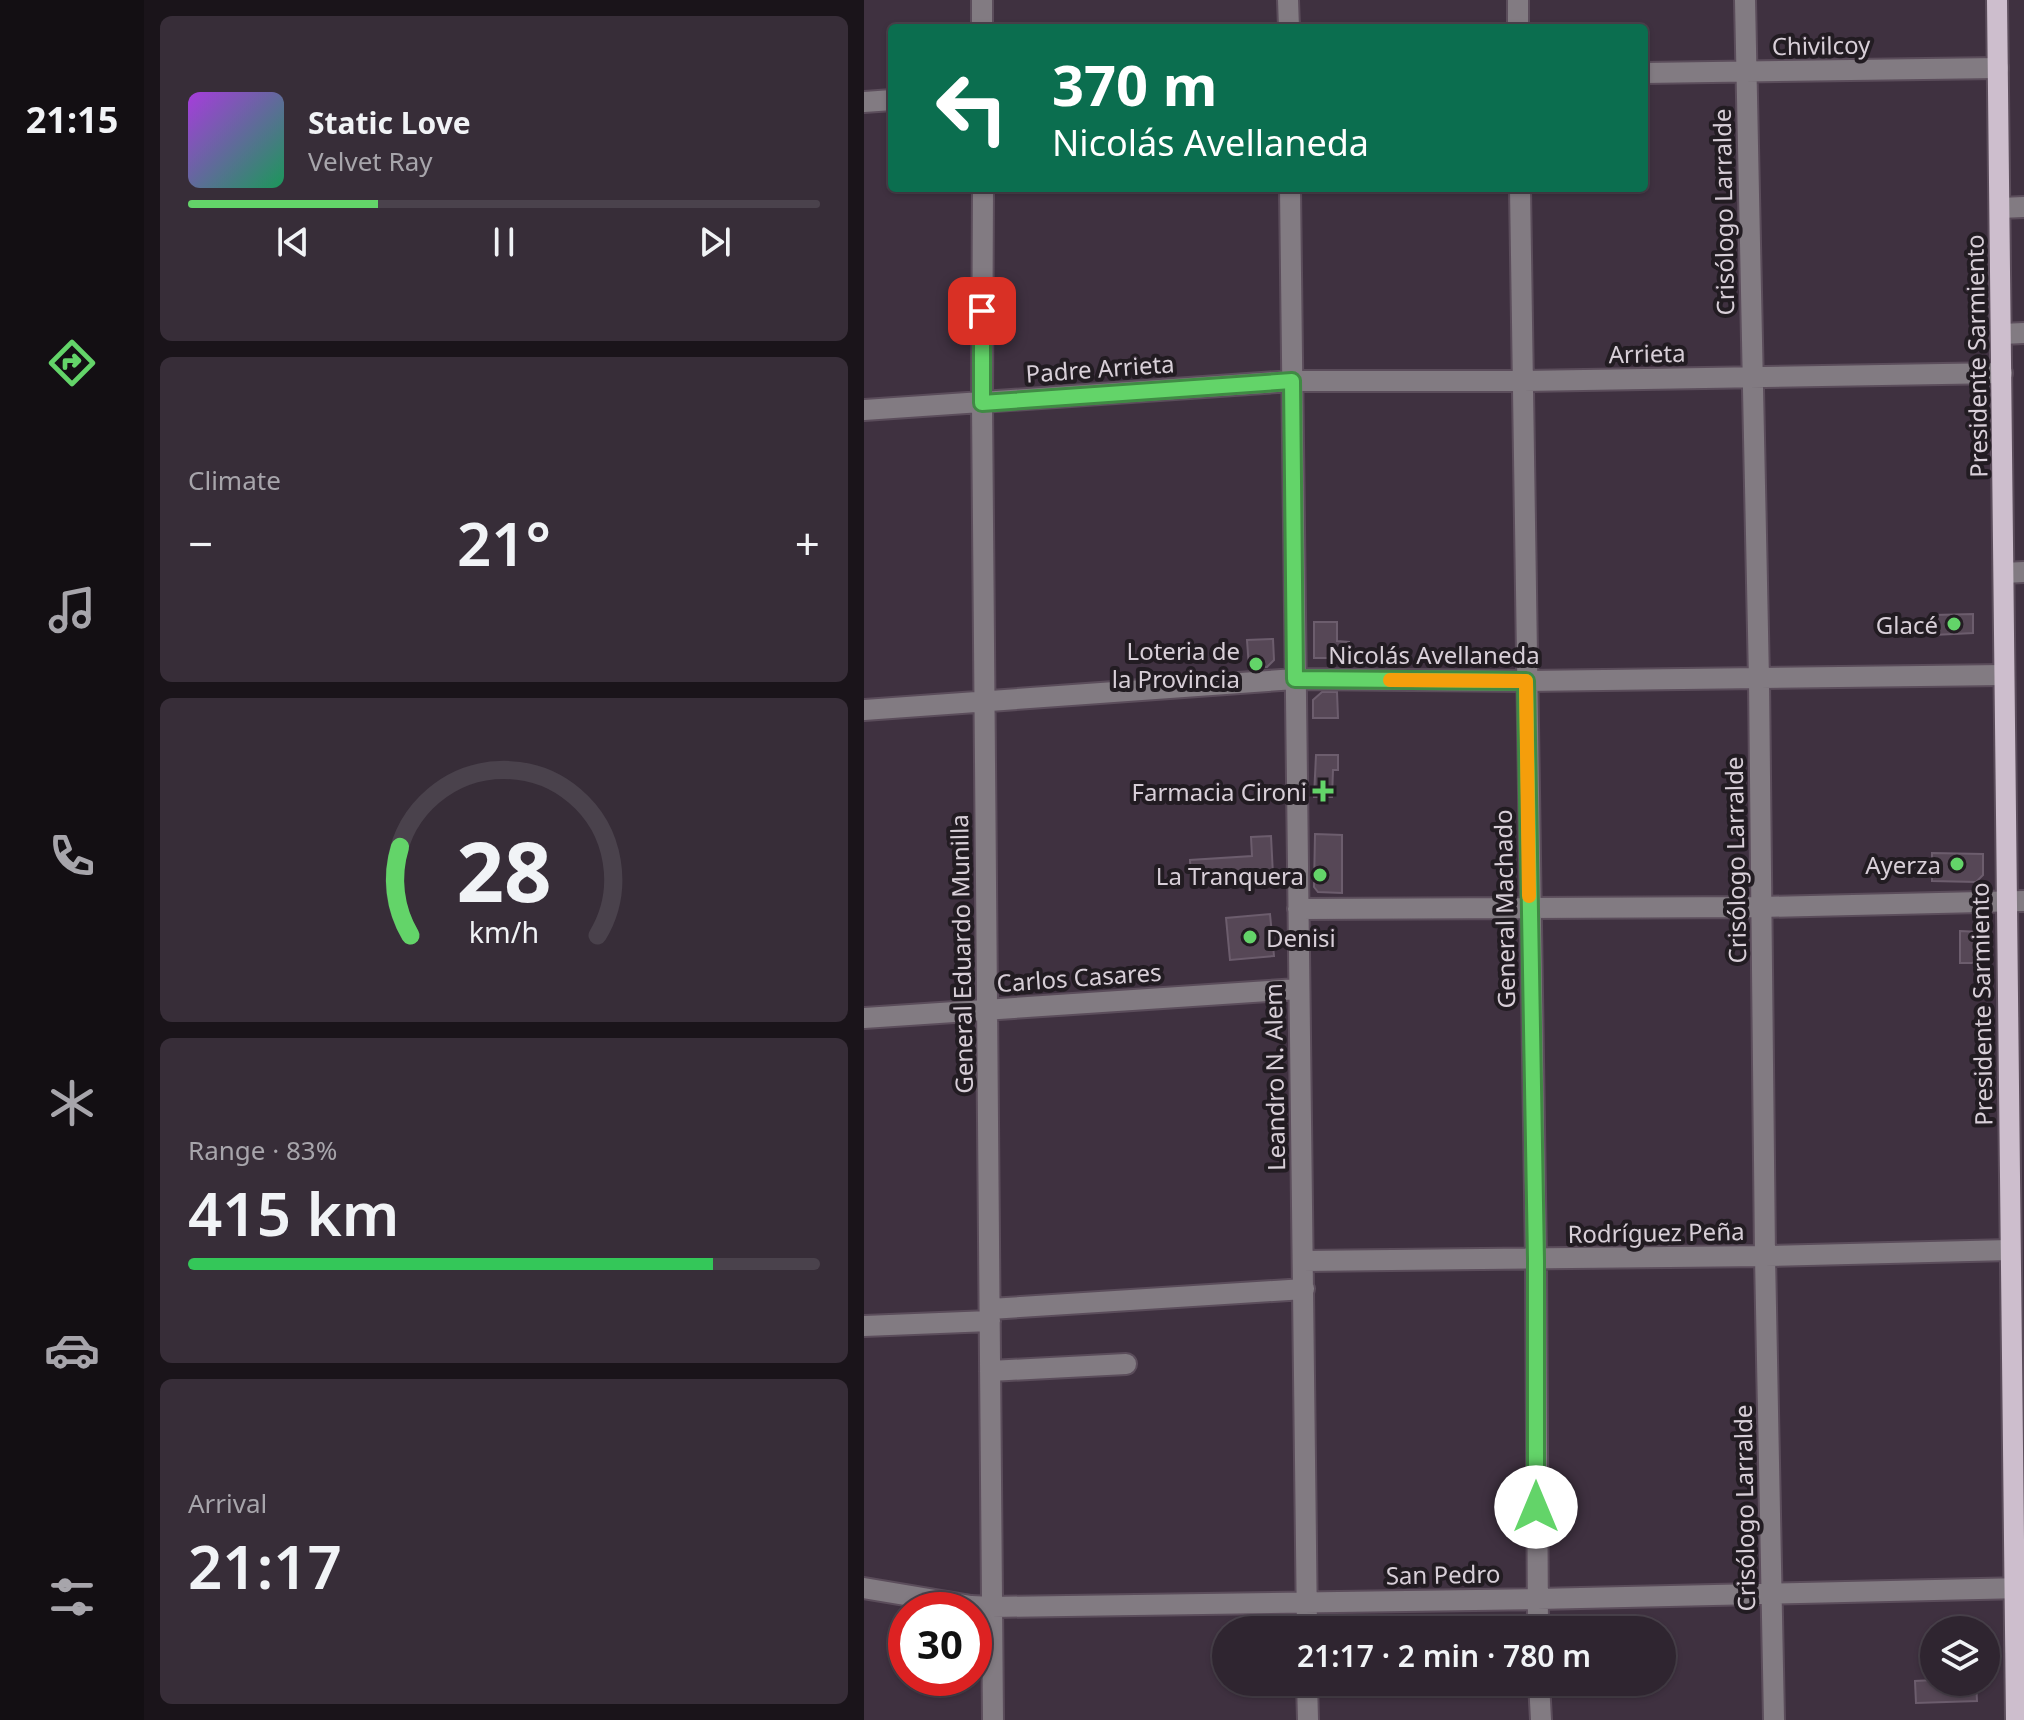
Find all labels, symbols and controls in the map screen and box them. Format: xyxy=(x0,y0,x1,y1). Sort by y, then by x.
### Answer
street label: Chivilcoy xyxy=(1771,28,1871,62)
text: 370 m xyxy=(1052,46,1217,122)
icon: left xyxy=(920,56,1024,160)
text: 21:15 xyxy=(26,95,118,144)
text: Static Love xyxy=(308,102,471,143)
street label: Crisólogo Larralde xyxy=(1705,108,1741,316)
text: Nicolás Avellaneda xyxy=(1052,118,1369,167)
text: Velvet Ray xyxy=(308,143,433,179)
icon: previous xyxy=(271,220,315,264)
icon: pause xyxy=(482,220,526,264)
icon: next xyxy=(693,220,737,264)
street label: Presidente Sarmiento xyxy=(1957,234,1995,478)
pin xyxy=(948,277,1016,345)
icon: arrive xyxy=(960,289,1004,333)
icon: directions xyxy=(44,335,100,391)
street label: Arrieta xyxy=(1608,336,1686,370)
street label: Padre Arrieta xyxy=(1025,346,1175,390)
text: Climate xyxy=(188,462,281,498)
text: 21° xyxy=(457,502,551,584)
text: − xyxy=(188,513,213,573)
text: + xyxy=(795,513,820,573)
icon: music xyxy=(44,582,100,638)
place label: Glacé xyxy=(1876,608,1938,641)
marker: Glacé xyxy=(1945,615,1963,633)
place label: Loteria de la Provincia xyxy=(1112,634,1240,695)
street label: Nicolás Avellaneda xyxy=(1328,638,1540,671)
marker: Loteria de la Provincia xyxy=(1247,655,1265,673)
street label: Crisólogo Larralde xyxy=(1717,756,1753,964)
place label: Farmacia Cironi xyxy=(1132,775,1307,808)
marker: Farmacia Cironi xyxy=(1314,782,1332,800)
street label: General Machado xyxy=(1486,809,1522,1009)
text: 28 xyxy=(456,813,552,926)
street label: General Eduardo Munilla xyxy=(942,814,980,1094)
icon: phone xyxy=(44,828,100,884)
place label: Ayerza xyxy=(1865,848,1941,881)
marker: Ayerza xyxy=(1948,855,1966,873)
place label: La Tranquera xyxy=(1156,859,1304,892)
marker: La Tranquera xyxy=(1311,866,1329,884)
street label: Presidente Sarmiento xyxy=(1962,882,2000,1126)
text: km/h xyxy=(469,912,539,951)
place label: Denisi xyxy=(1266,921,1336,954)
marker: Denisi xyxy=(1241,928,1259,946)
street label: Carlos Casares xyxy=(996,955,1162,999)
street label: Leandro N. Alem xyxy=(1256,983,1292,1171)
icon: climate xyxy=(44,1075,100,1131)
text: Range · 83% xyxy=(188,1132,337,1168)
text: 415 km xyxy=(188,1172,399,1254)
street label: Rodríguez Peña xyxy=(1567,1214,1745,1250)
icon: car xyxy=(44,1322,100,1378)
street label: Crisólogo Larralde xyxy=(1726,1404,1762,1612)
position arrow xyxy=(1494,1465,1578,1549)
text: Arrival xyxy=(188,1485,267,1521)
text: 21:17 xyxy=(188,1525,342,1607)
street label: San Pedro xyxy=(1385,1557,1501,1591)
icon: filters xyxy=(44,1569,100,1625)
speed limit sign: 30 xyxy=(888,1592,992,1696)
map controls xyxy=(1920,1616,2000,1696)
button: layers xyxy=(1920,1616,2000,1696)
text: 21:17 · 2 min · 780 m xyxy=(1297,1635,1591,1676)

